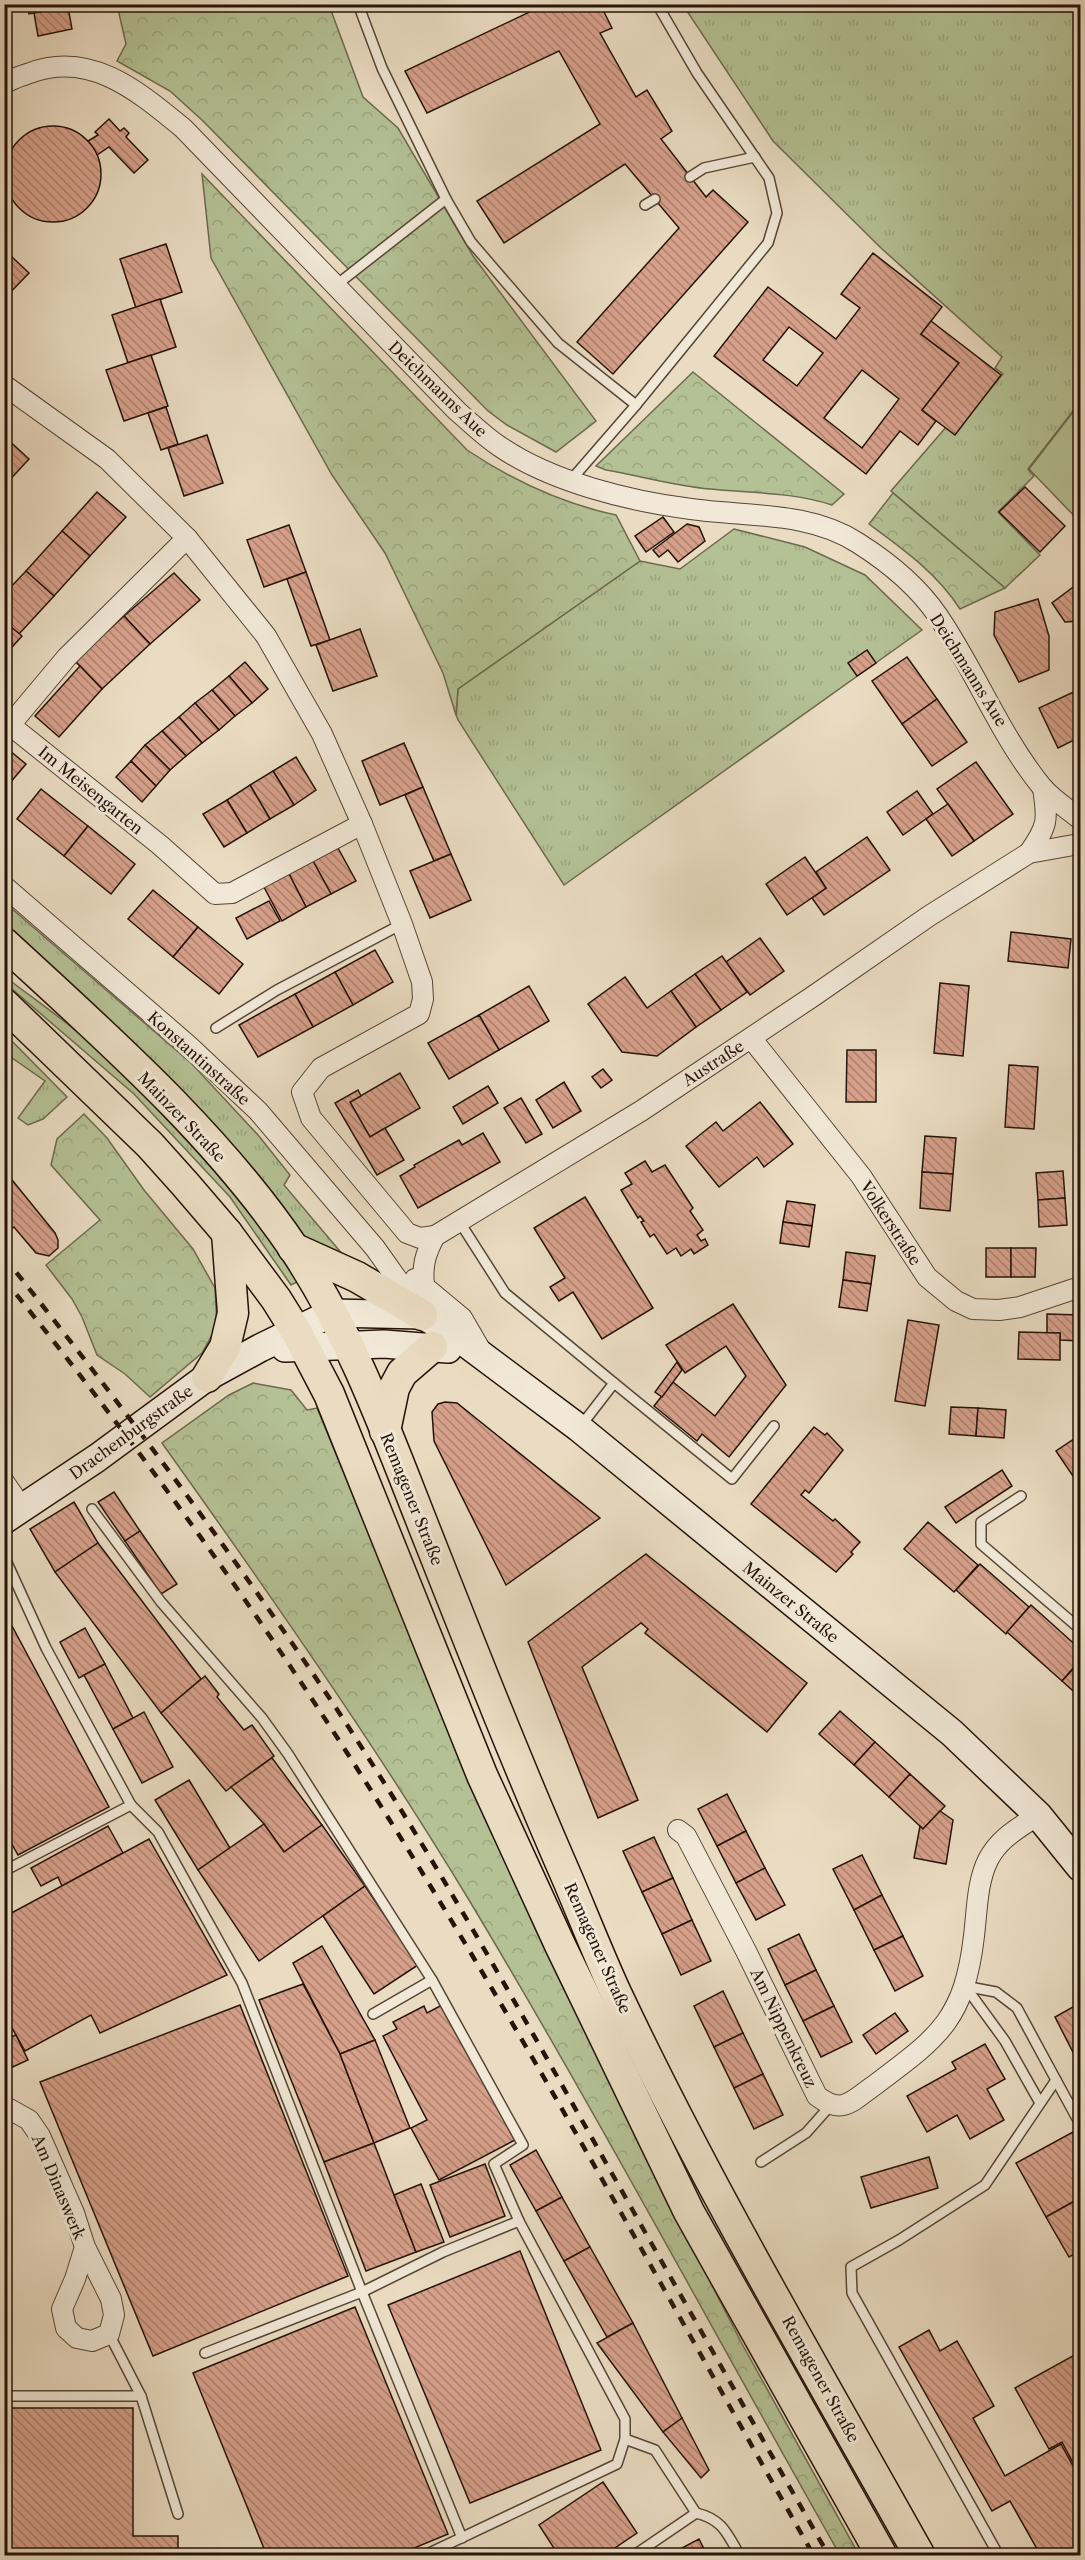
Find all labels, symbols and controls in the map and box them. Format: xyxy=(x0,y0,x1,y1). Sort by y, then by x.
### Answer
street label: Deichmanns Aue xyxy=(384,337,492,441)
street label: Deichmanns Aue xyxy=(926,610,1012,730)
street label: Im Meisengarten xyxy=(35,742,147,838)
street label: Konstantinstraße xyxy=(144,1007,254,1109)
street label: Austraße xyxy=(678,1036,747,1091)
street label: Mainzer Straße xyxy=(134,1068,230,1166)
street label: Volkerstraße xyxy=(856,1176,926,1269)
street label: Drachenburgstraße xyxy=(65,1380,197,1484)
street label: Remagener Straße xyxy=(376,1430,448,1568)
street label: Mainzer Straße xyxy=(739,1557,843,1647)
street label: Remagener Straße xyxy=(560,1879,636,2017)
street label: Am Nippenkreuz xyxy=(746,1964,822,2091)
street label: Am Dinaswerk xyxy=(28,2131,90,2243)
street label: Remagener Straße xyxy=(778,2312,864,2446)

